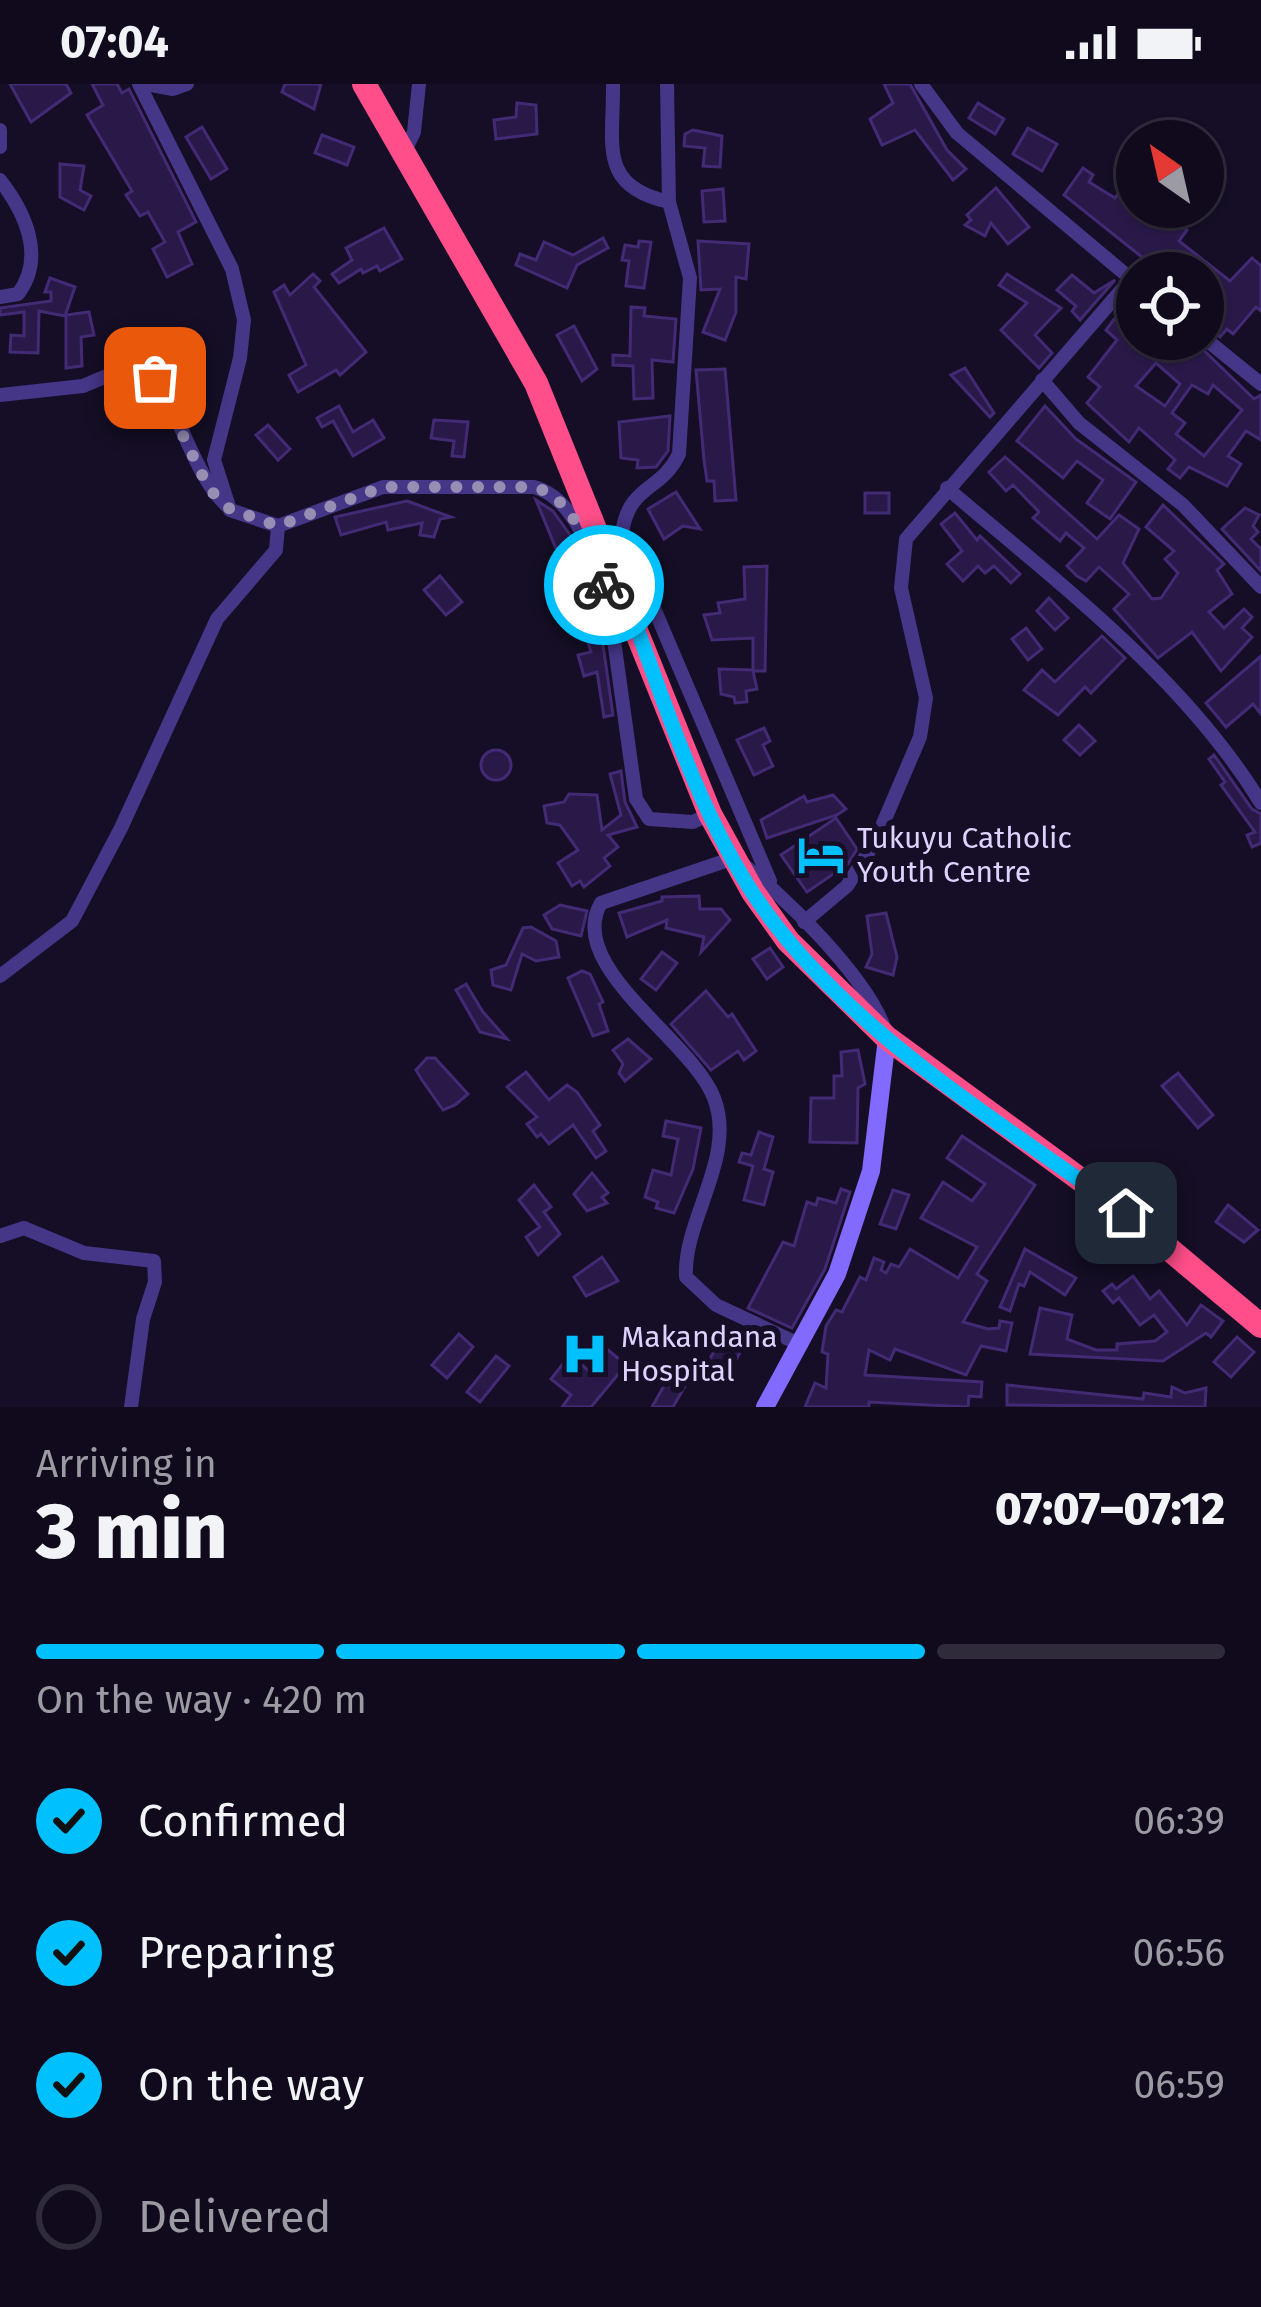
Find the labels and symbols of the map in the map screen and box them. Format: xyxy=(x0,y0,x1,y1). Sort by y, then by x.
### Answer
north arrow xyxy=(1116,120,1224,228)
pin xyxy=(104,327,206,429)
courier xyxy=(544,525,664,645)
place label: Tukuyu Catholic Youth Centre xyxy=(857,820,1072,890)
hotel icon: Tukuyu Catholic Youth Centre xyxy=(796,830,846,880)
pin xyxy=(1075,1162,1177,1264)
place label: Makandana Hospital xyxy=(621,1319,778,1389)
hospital icon: Makandana Hospital xyxy=(560,1329,610,1379)

